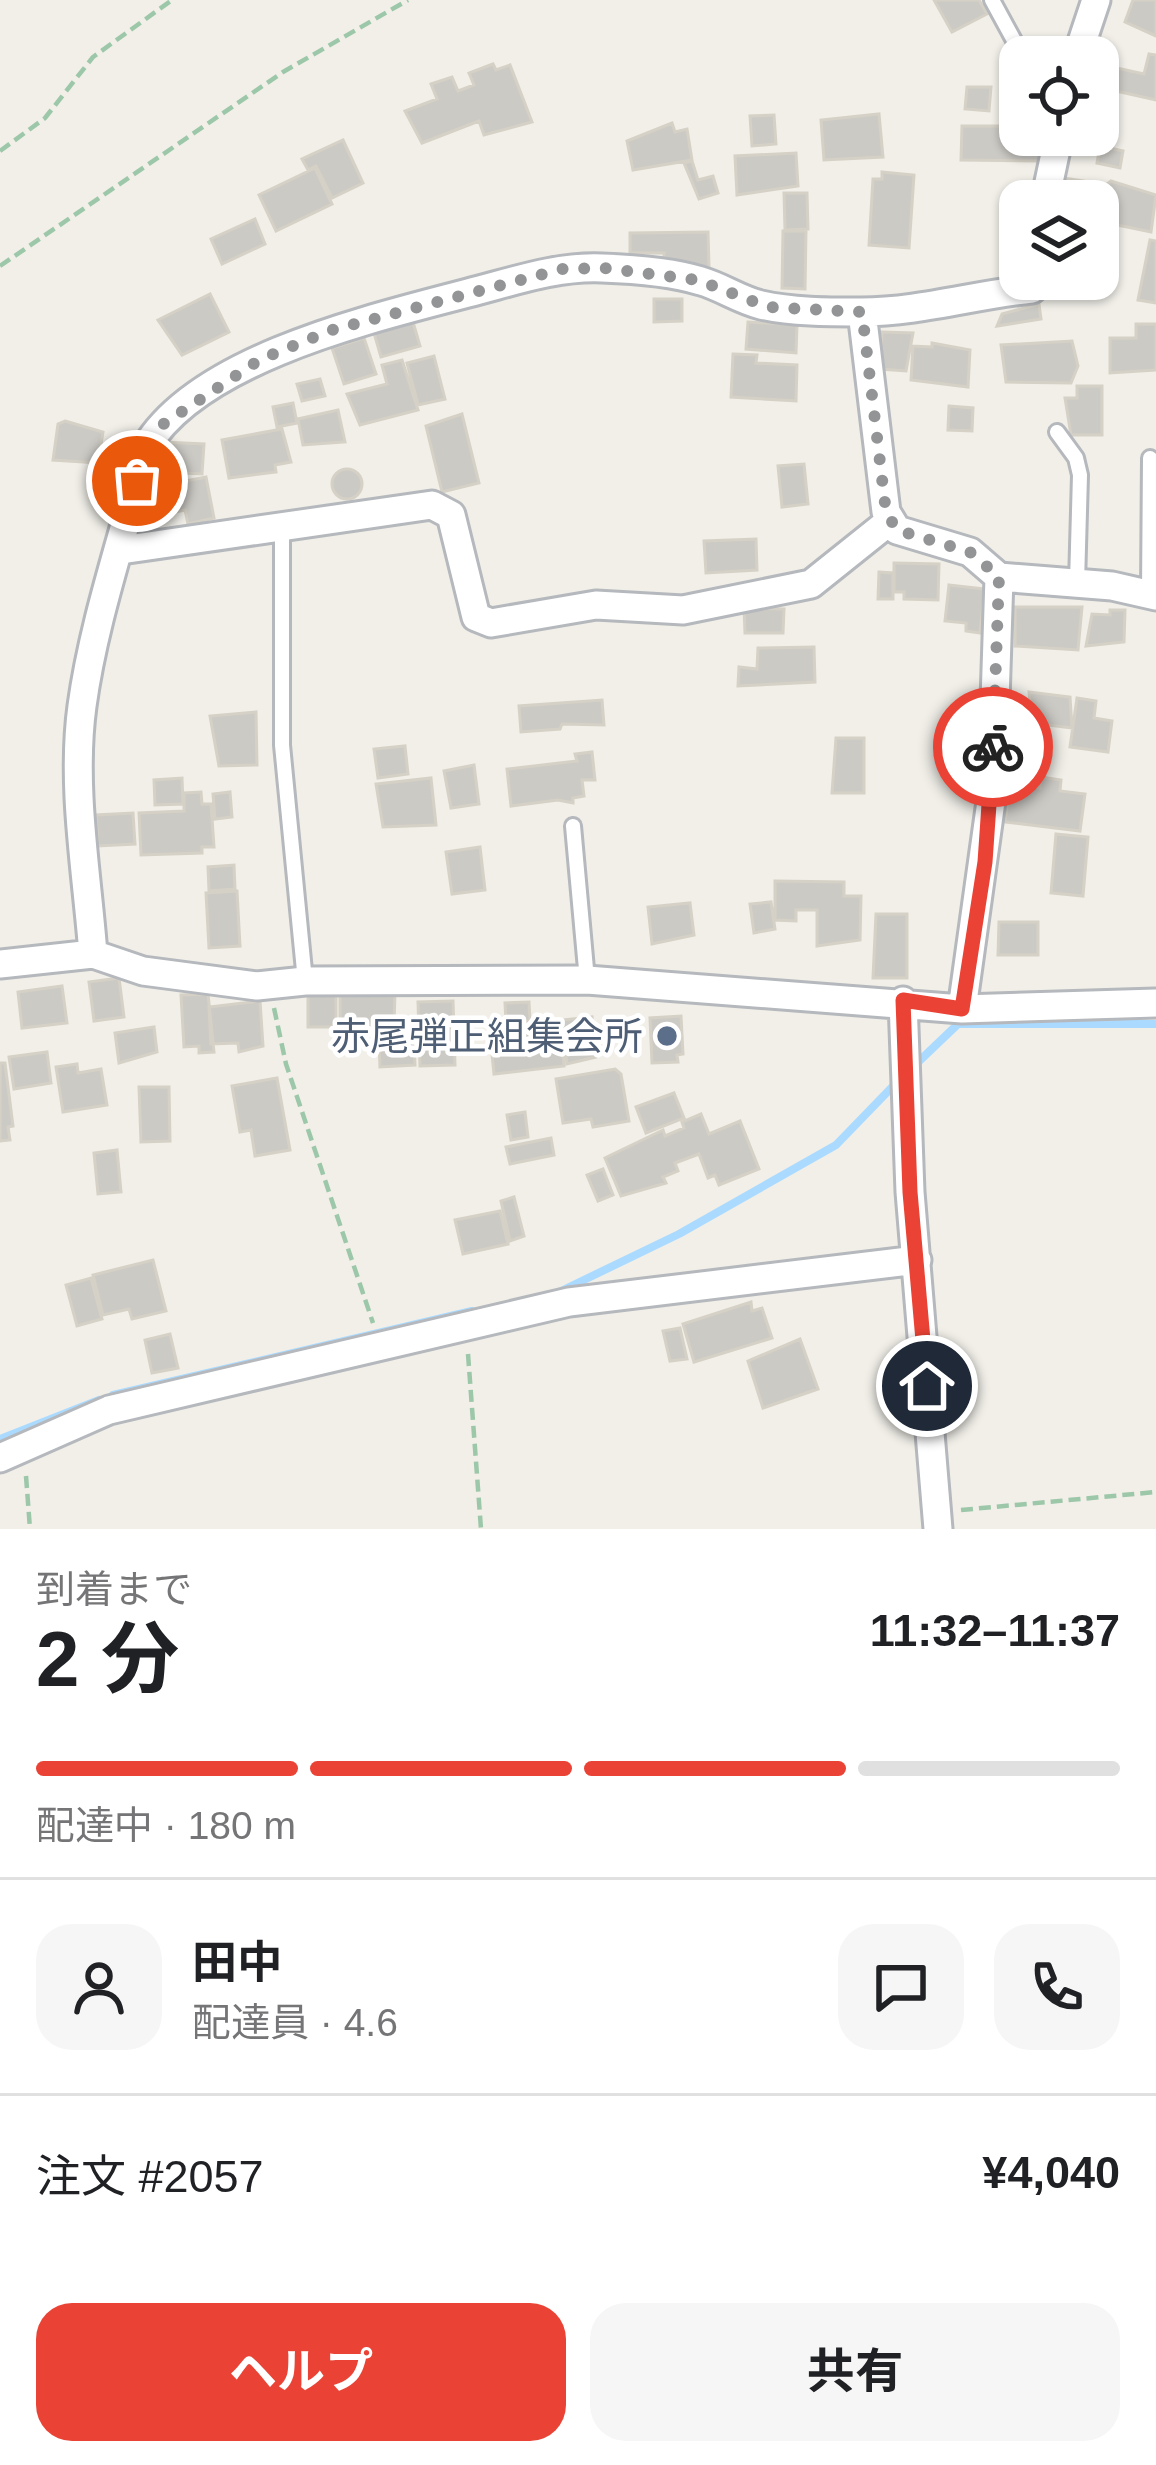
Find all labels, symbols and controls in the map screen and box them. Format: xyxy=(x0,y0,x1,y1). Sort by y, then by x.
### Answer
map controls xyxy=(999,36,1119,300)
button: locate xyxy=(999,36,1119,156)
button: layers xyxy=(999,180,1119,300)
pin xyxy=(86,430,188,532)
icon: bag xyxy=(104,448,170,514)
courier xyxy=(933,687,1053,807)
icon: bike xyxy=(960,714,1026,780)
place label: 赤尾弾正組集会所 xyxy=(331,1015,643,1058)
marker: 赤尾弾正組集会所 xyxy=(654,1023,680,1049)
pin xyxy=(876,1335,978,1437)
icon: home xyxy=(894,1353,960,1419)
text: 到着まで xyxy=(36,1568,192,1611)
text: 11:32–11:37 xyxy=(870,1605,1120,1656)
text: 2 分 xyxy=(36,1615,179,1703)
text: 配達中 · 180 m xyxy=(36,1804,296,1847)
button: person xyxy=(36,1924,162,2050)
button: chat xyxy=(838,1924,964,2050)
button: phone xyxy=(994,1924,1120,2050)
text: 田中 xyxy=(192,1937,282,1988)
text: 配達員 · 4.6 xyxy=(192,2001,398,2044)
text: ¥4,040 xyxy=(982,2147,1120,2198)
text: 注文 #2057 xyxy=(36,2151,264,2202)
button: ヘルプ xyxy=(36,2303,566,2441)
button: 共有 xyxy=(590,2303,1120,2441)

